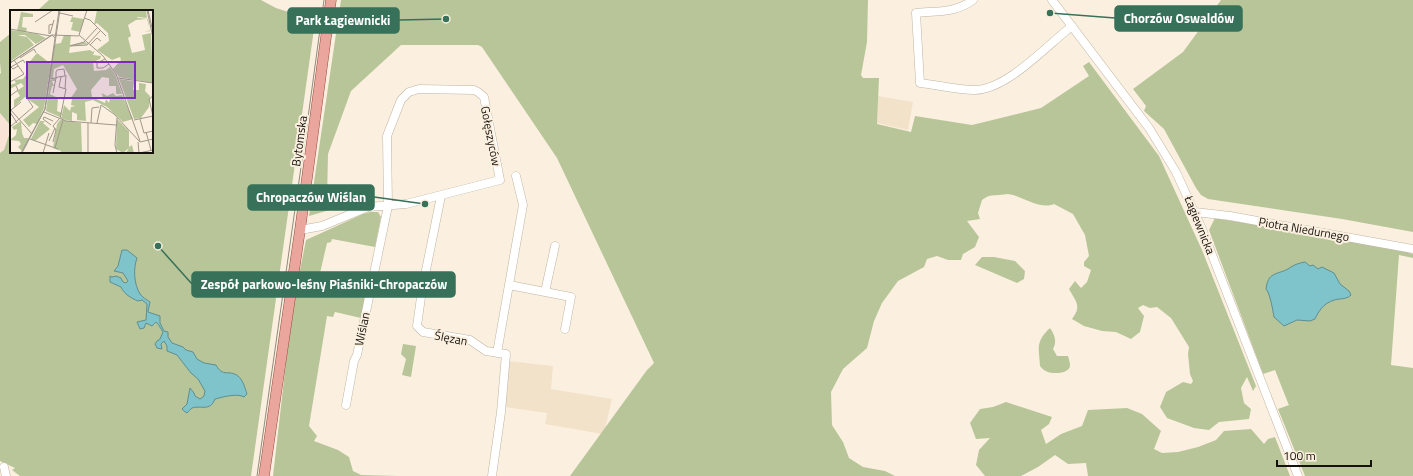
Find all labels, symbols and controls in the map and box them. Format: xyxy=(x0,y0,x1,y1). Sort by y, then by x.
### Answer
callout: Chorzów Oswaldów xyxy=(1115,6,1242,31)
callout: Park Łagiewnicki xyxy=(288,8,399,33)
text: Chorzów Oswaldów xyxy=(1124,8,1234,28)
inset map xyxy=(10,10,153,153)
text: Park Łagiewnicki xyxy=(296,10,390,30)
street label: Gołęszyców xyxy=(476,104,506,168)
street label: Bytomska xyxy=(286,114,312,168)
callout: Chropaczów Wiślan xyxy=(248,185,374,210)
text: Chropaczów Wiślan xyxy=(256,187,366,207)
street label: Łagiewnicka xyxy=(1179,192,1220,257)
street label: Piotra Niedurnego xyxy=(1257,212,1351,246)
callout: Zespół parkowo-leśny Piaśniki-Chropaczów xyxy=(192,272,455,297)
text: Zespół parkowo-leśny Piaśniki-Chropaczów xyxy=(201,274,447,294)
street label: Wiślan xyxy=(349,310,375,348)
street label: Ślęzan xyxy=(433,326,469,350)
scale bar xyxy=(1277,442,1371,468)
text: 100 m xyxy=(1283,446,1316,465)

